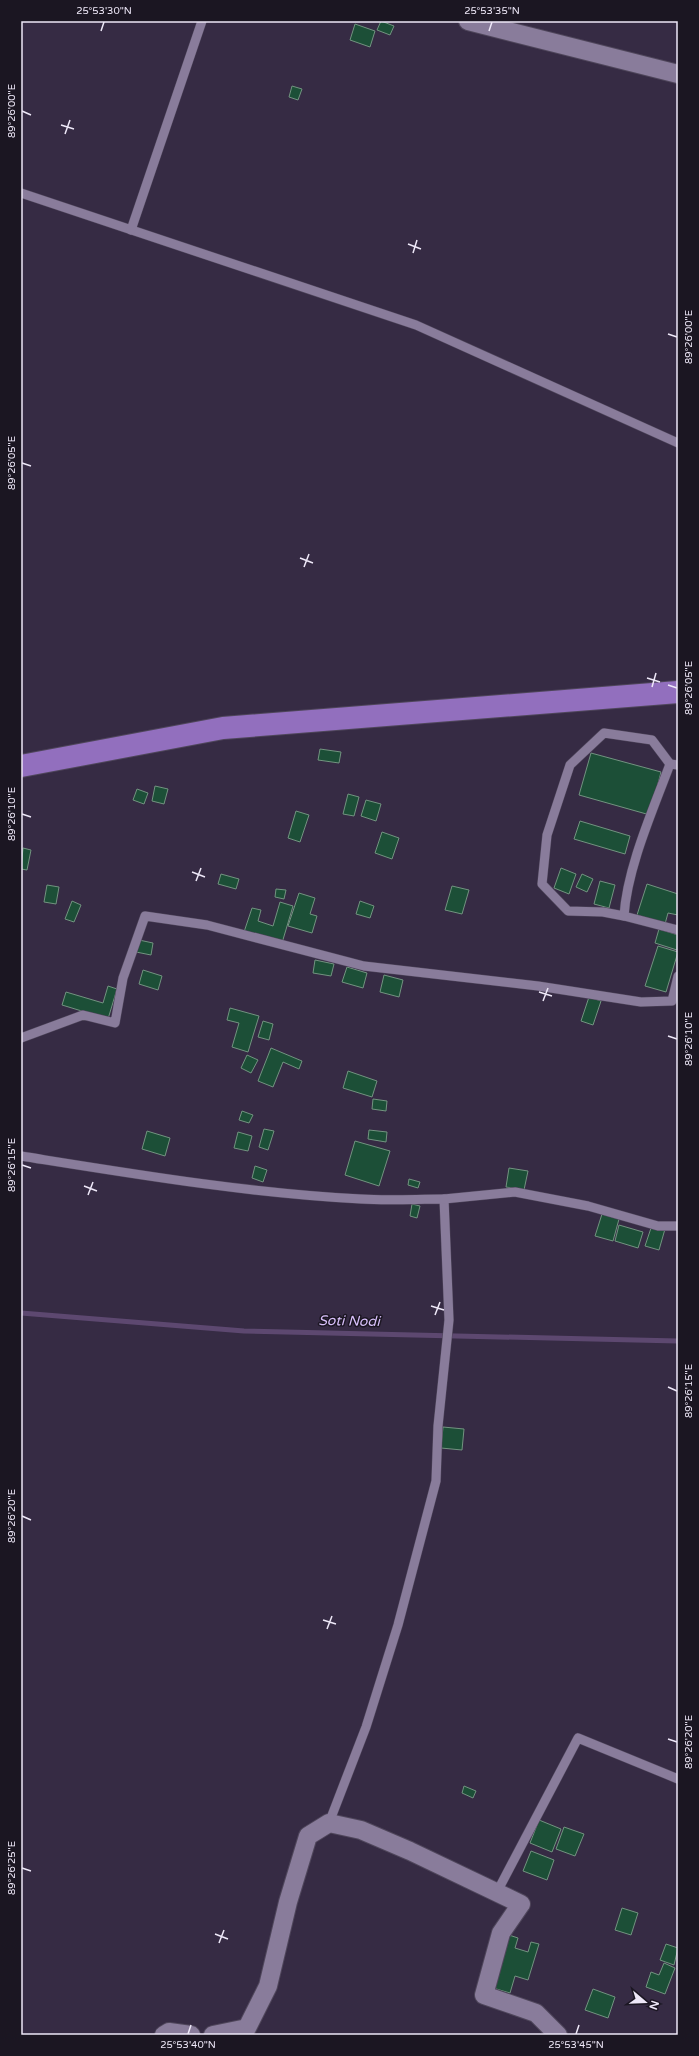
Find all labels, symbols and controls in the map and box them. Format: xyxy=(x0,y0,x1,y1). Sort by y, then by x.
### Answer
text: 25°53'30"N xyxy=(76,5,132,17)
text: 25°53'35"N xyxy=(464,5,520,17)
text: 89°26'00"E xyxy=(6,84,18,138)
text: 89°26'00"E xyxy=(683,310,695,364)
text: 89°26'05"E xyxy=(6,436,18,490)
text: 89°26'05"E xyxy=(683,661,695,715)
text: 89°26'10"E xyxy=(6,787,18,841)
text: 89°26'10"E xyxy=(683,1012,695,1066)
text: 89°26'15"E xyxy=(6,1138,18,1192)
water label: Soti Nodi xyxy=(318,1312,381,1330)
text: 89°26'15"E xyxy=(683,1364,695,1418)
text: 89°26'20"E xyxy=(6,1489,18,1543)
text: 89°26'20"E xyxy=(683,1715,695,1769)
text: 89°26'25"E xyxy=(6,1841,18,1895)
north arrow xyxy=(625,1982,665,2022)
text: N xyxy=(646,1999,662,2011)
text: 25°53'40"N xyxy=(160,2039,216,2051)
text: 25°53'45"N xyxy=(548,2039,604,2051)

